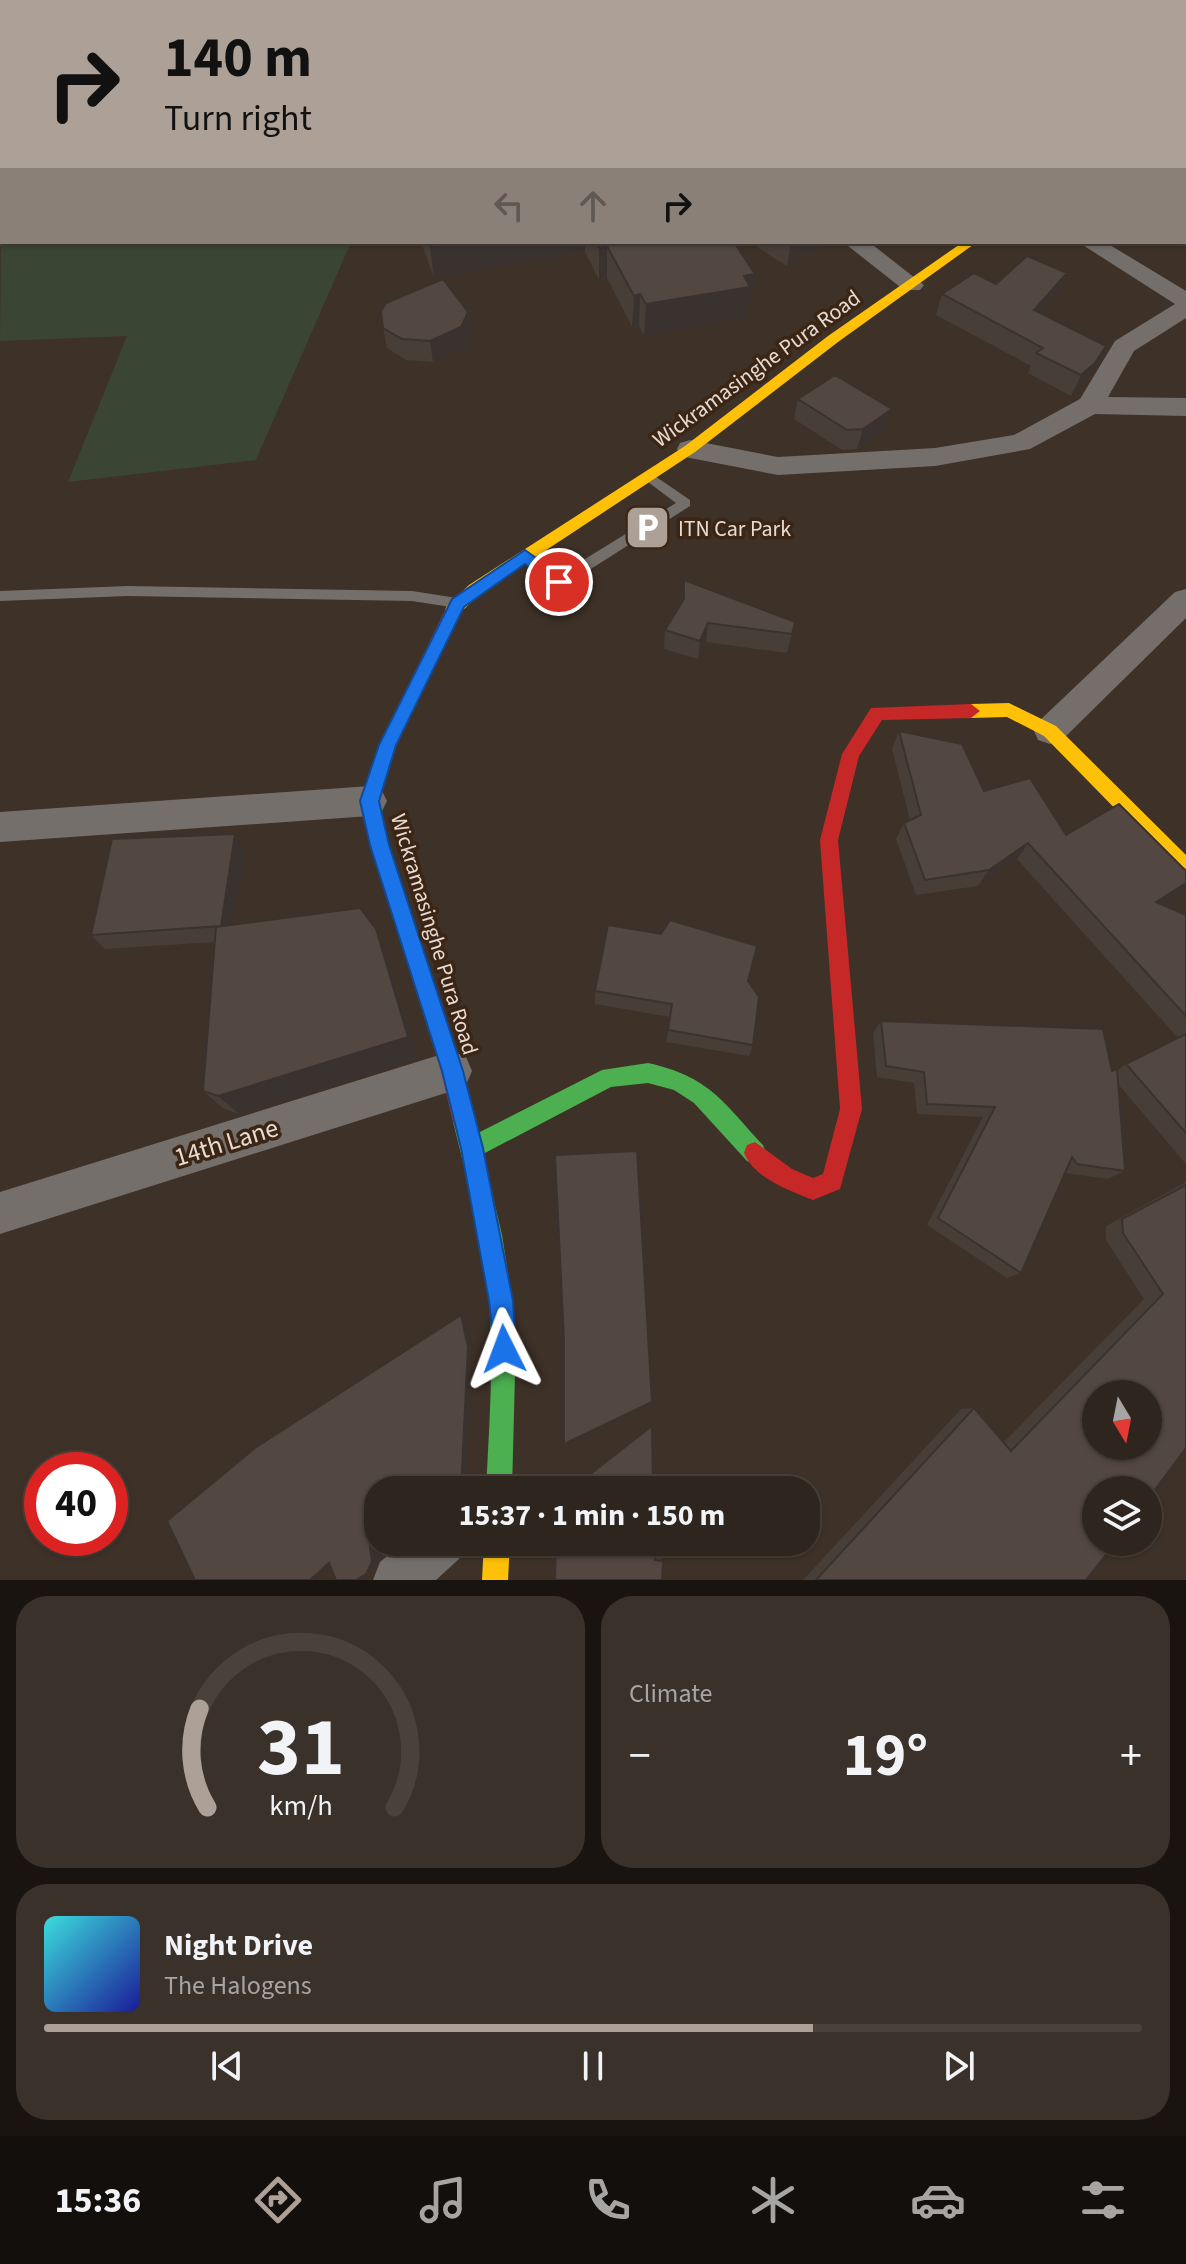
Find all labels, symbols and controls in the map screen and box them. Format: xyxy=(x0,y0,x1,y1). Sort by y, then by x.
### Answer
text: 140 m xyxy=(164,19,312,98)
icon: right xyxy=(32,32,136,136)
text: Turn right xyxy=(164,93,312,144)
icon: left xyxy=(487,184,531,228)
icon: ahead xyxy=(571,184,615,228)
icon: right xyxy=(655,184,699,228)
street label: Wickramasinghe Pura Road xyxy=(646,282,867,455)
parking icon: ITN Car Park xyxy=(623,504,671,552)
place label: ITN Car Park xyxy=(678,513,791,545)
pin xyxy=(525,548,593,616)
icon: arrive xyxy=(537,560,581,604)
street label: Wickramasinghe Pura Road xyxy=(382,810,486,1059)
street label: 14th Lane xyxy=(170,1109,283,1176)
position arrow xyxy=(462,1307,546,1391)
north arrow xyxy=(1082,1380,1162,1460)
map controls xyxy=(1082,1380,1162,1556)
speed limit sign: 40 xyxy=(24,1452,128,1556)
button: layers xyxy=(1082,1476,1162,1556)
text: 15:37 · 1 min · 150 m xyxy=(459,1494,725,1537)
text: Climate xyxy=(629,1675,713,1712)
text: 31 xyxy=(257,1689,344,1807)
text: 19° xyxy=(843,1714,928,1799)
text: − xyxy=(629,1725,651,1788)
text: + xyxy=(1120,1725,1142,1788)
text: km/h xyxy=(269,1786,332,1826)
text: Night Drive xyxy=(164,1924,313,1967)
text: The Halogens xyxy=(164,1967,312,2004)
icon: previous xyxy=(205,2044,249,2088)
icon: pause xyxy=(571,2044,615,2088)
icon: next xyxy=(937,2044,981,2088)
icon: directions xyxy=(250,2172,306,2228)
icon: music xyxy=(415,2172,471,2228)
icon: phone xyxy=(580,2172,636,2228)
icon: climate xyxy=(745,2172,801,2228)
icon: car xyxy=(910,2172,966,2228)
icon: filters xyxy=(1075,2172,1131,2228)
text: 15:36 xyxy=(55,2175,141,2226)

